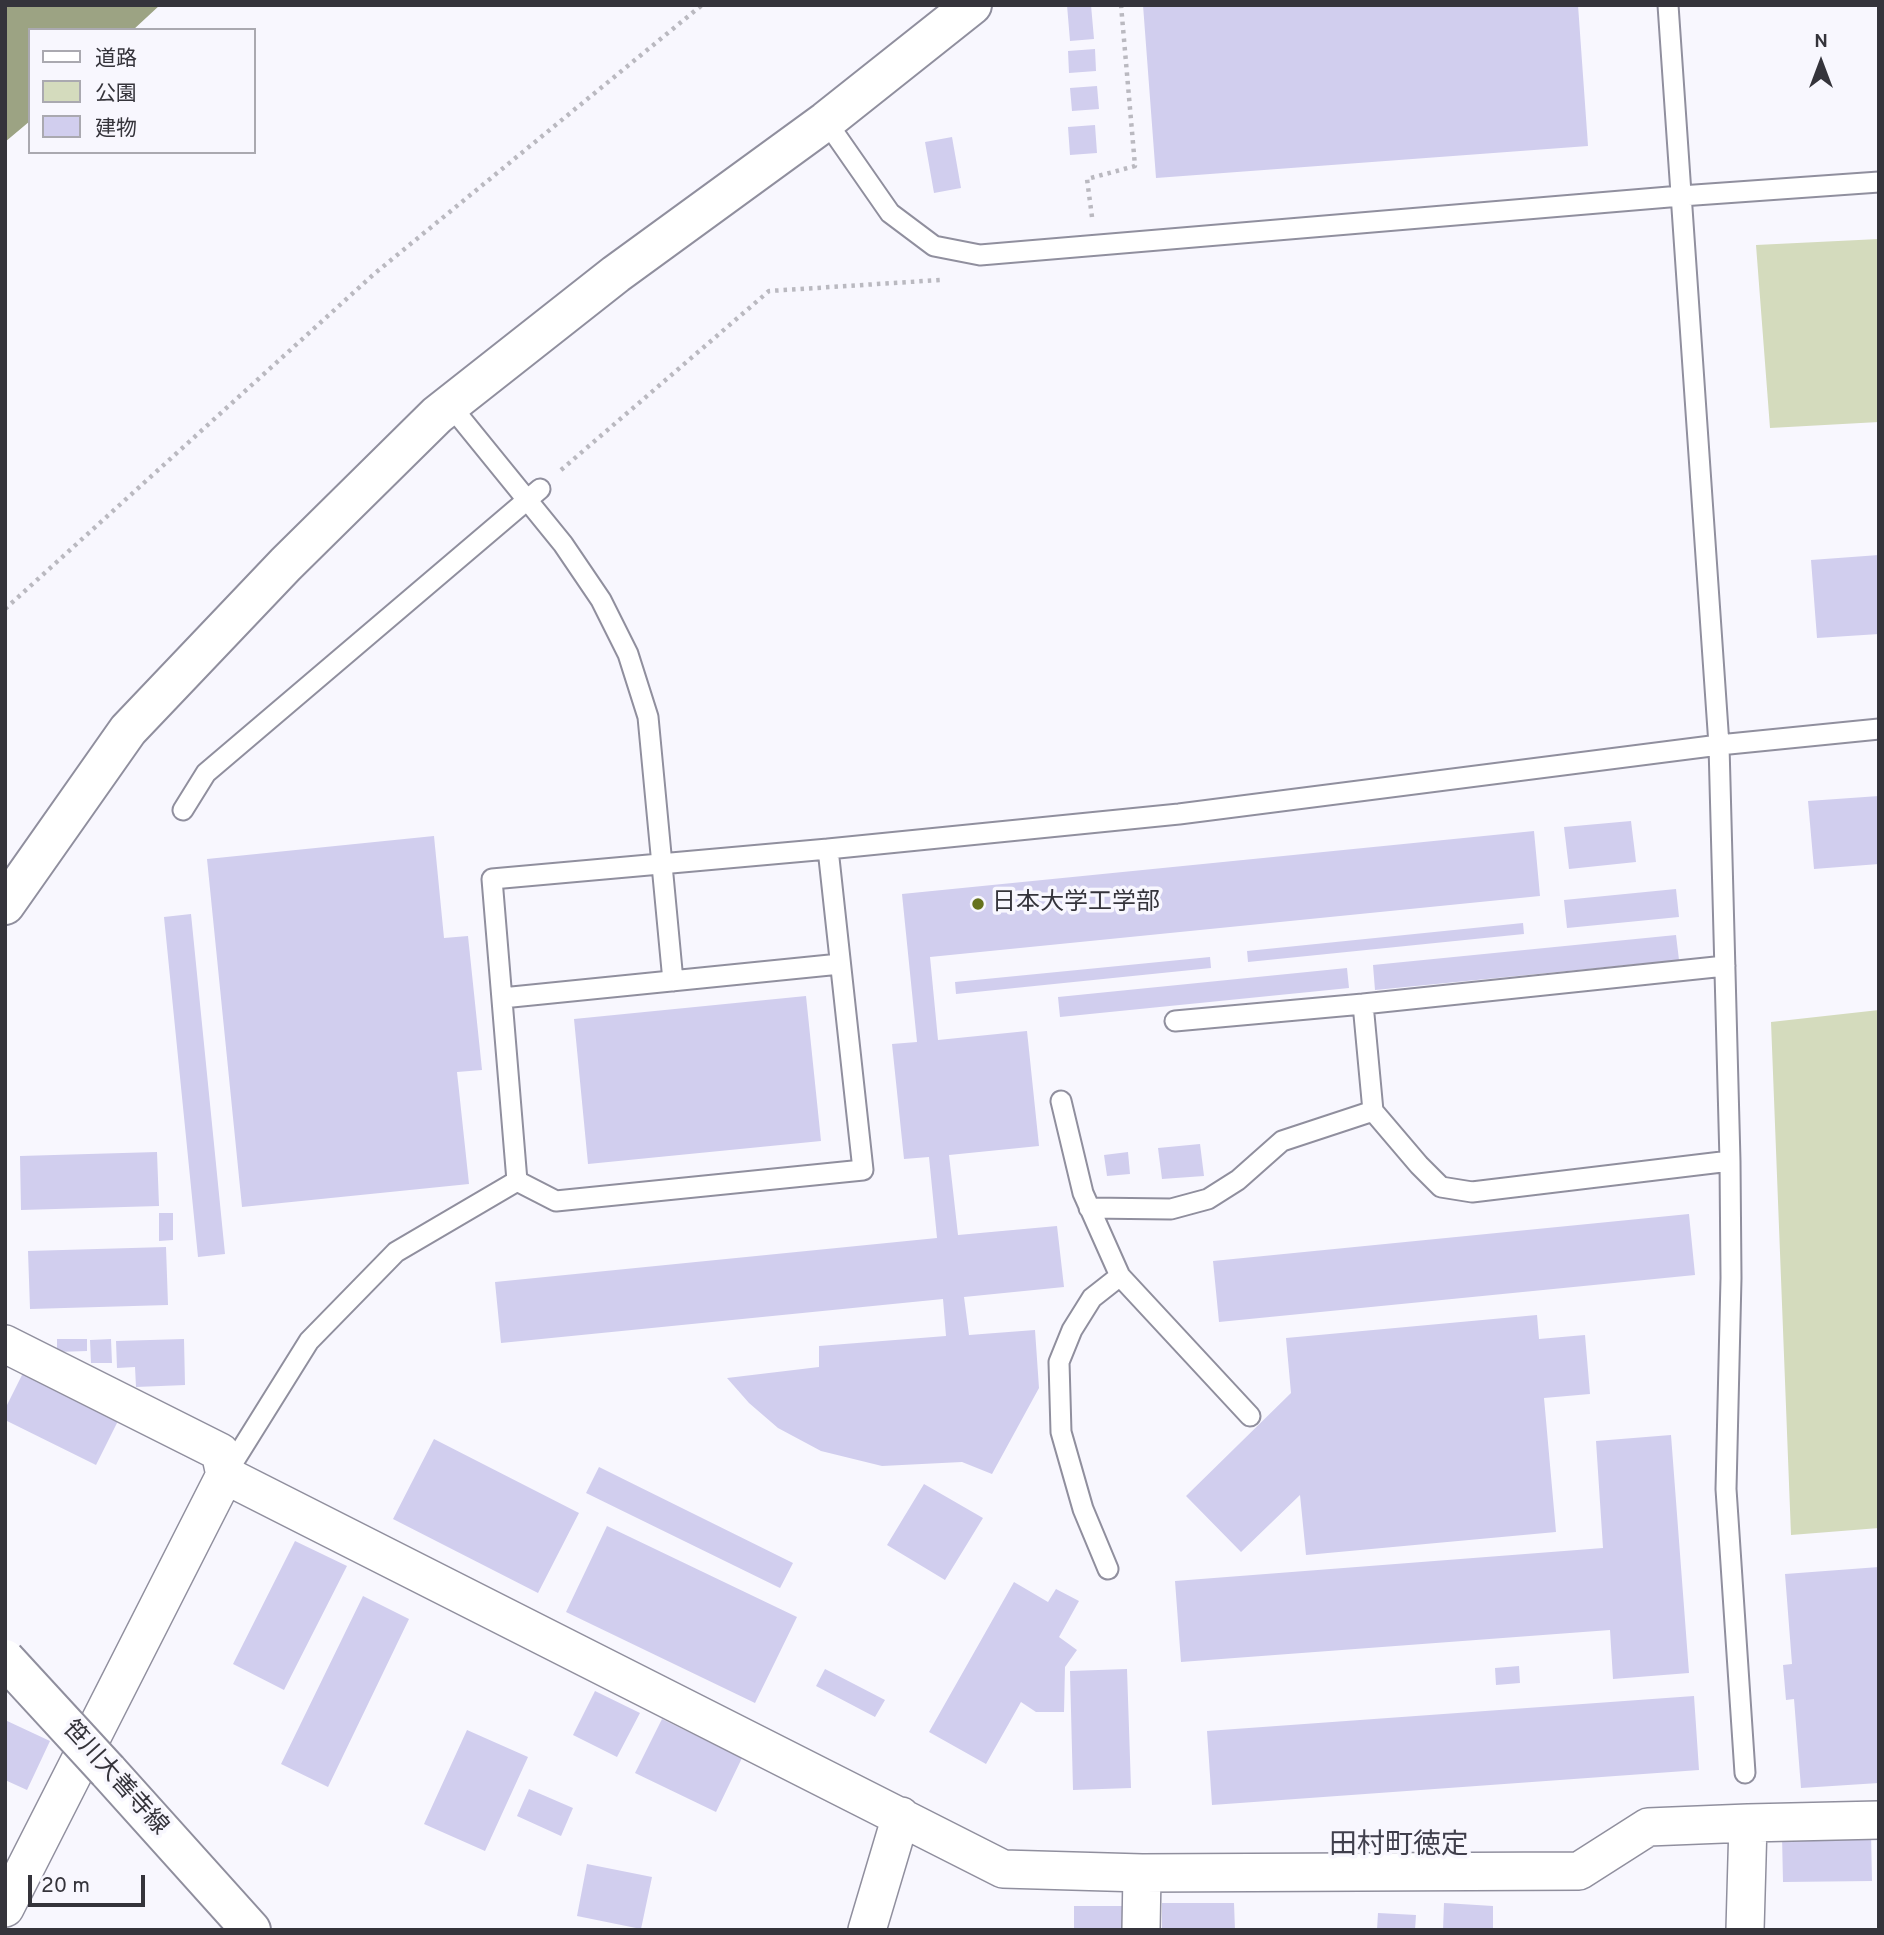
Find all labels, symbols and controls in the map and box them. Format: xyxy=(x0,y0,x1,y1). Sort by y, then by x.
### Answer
legend xyxy=(28,28,256,154)
north arrow xyxy=(1786,28,1856,98)
text: N xyxy=(1814,30,1828,54)
text: 道路 xyxy=(95,46,137,73)
text: 公園 xyxy=(95,81,137,108)
text: 建物 xyxy=(95,116,137,143)
place label: 日本大学工学部 xyxy=(992,890,1160,918)
marker: 日本大学工学部 xyxy=(970,896,986,912)
street label: 笹川大善寺線 xyxy=(55,1716,173,1842)
district label: 田村町徳定 xyxy=(1329,1830,1469,1864)
scale bar xyxy=(32,1862,149,1906)
text: 20 m xyxy=(41,1873,90,1900)

